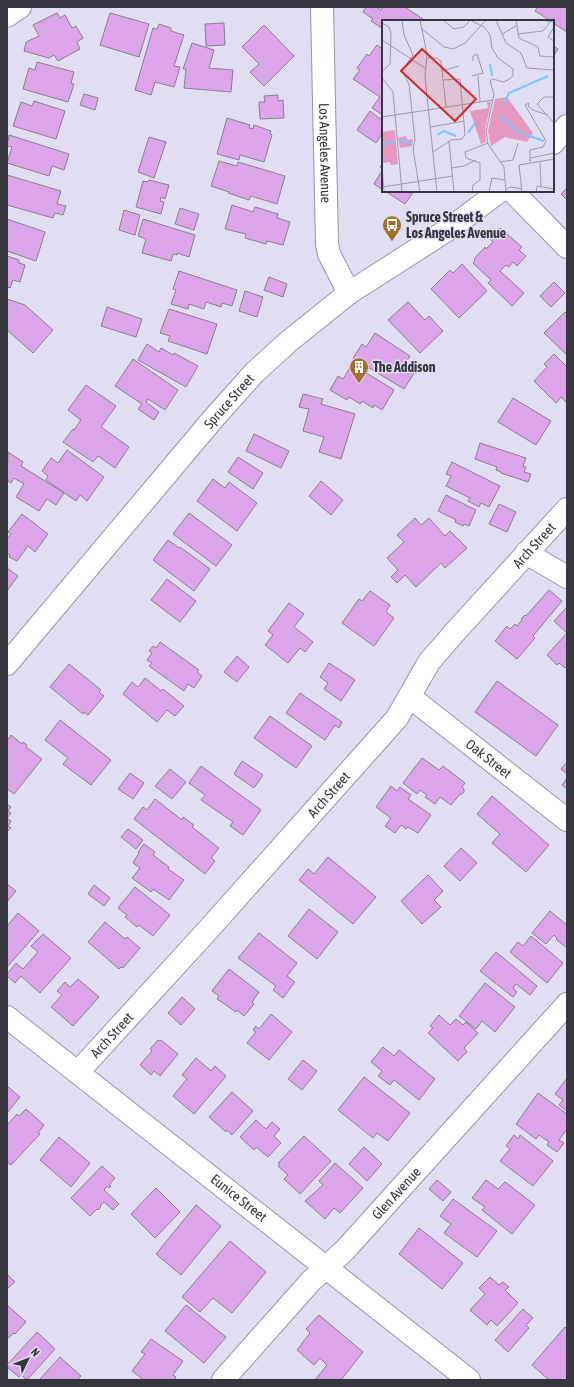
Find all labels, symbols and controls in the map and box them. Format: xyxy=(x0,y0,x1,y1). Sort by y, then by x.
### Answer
inset map xyxy=(382,20,554,192)
street label: Los Angeles Avenue xyxy=(316,103,334,203)
place label: Spruce Street & Los Angeles Avenue xyxy=(406,209,506,241)
bus stop icon: Spruce Street & Los Angeles Avenue xyxy=(381,214,403,242)
building icon: The Addison xyxy=(348,356,370,384)
place label: The Addison xyxy=(373,359,436,375)
street label: Spruce Street xyxy=(200,371,257,432)
street label: Arch Street xyxy=(509,519,559,571)
street label: Oak Street xyxy=(463,736,515,781)
street label: Arch Street xyxy=(304,768,353,821)
street label: Arch Street xyxy=(87,1009,136,1061)
street label: Glen Avenue xyxy=(369,1164,424,1223)
street label: Eunice Street xyxy=(208,1171,270,1225)
north arrow xyxy=(8,1339,48,1379)
text: N xyxy=(29,1346,42,1359)

